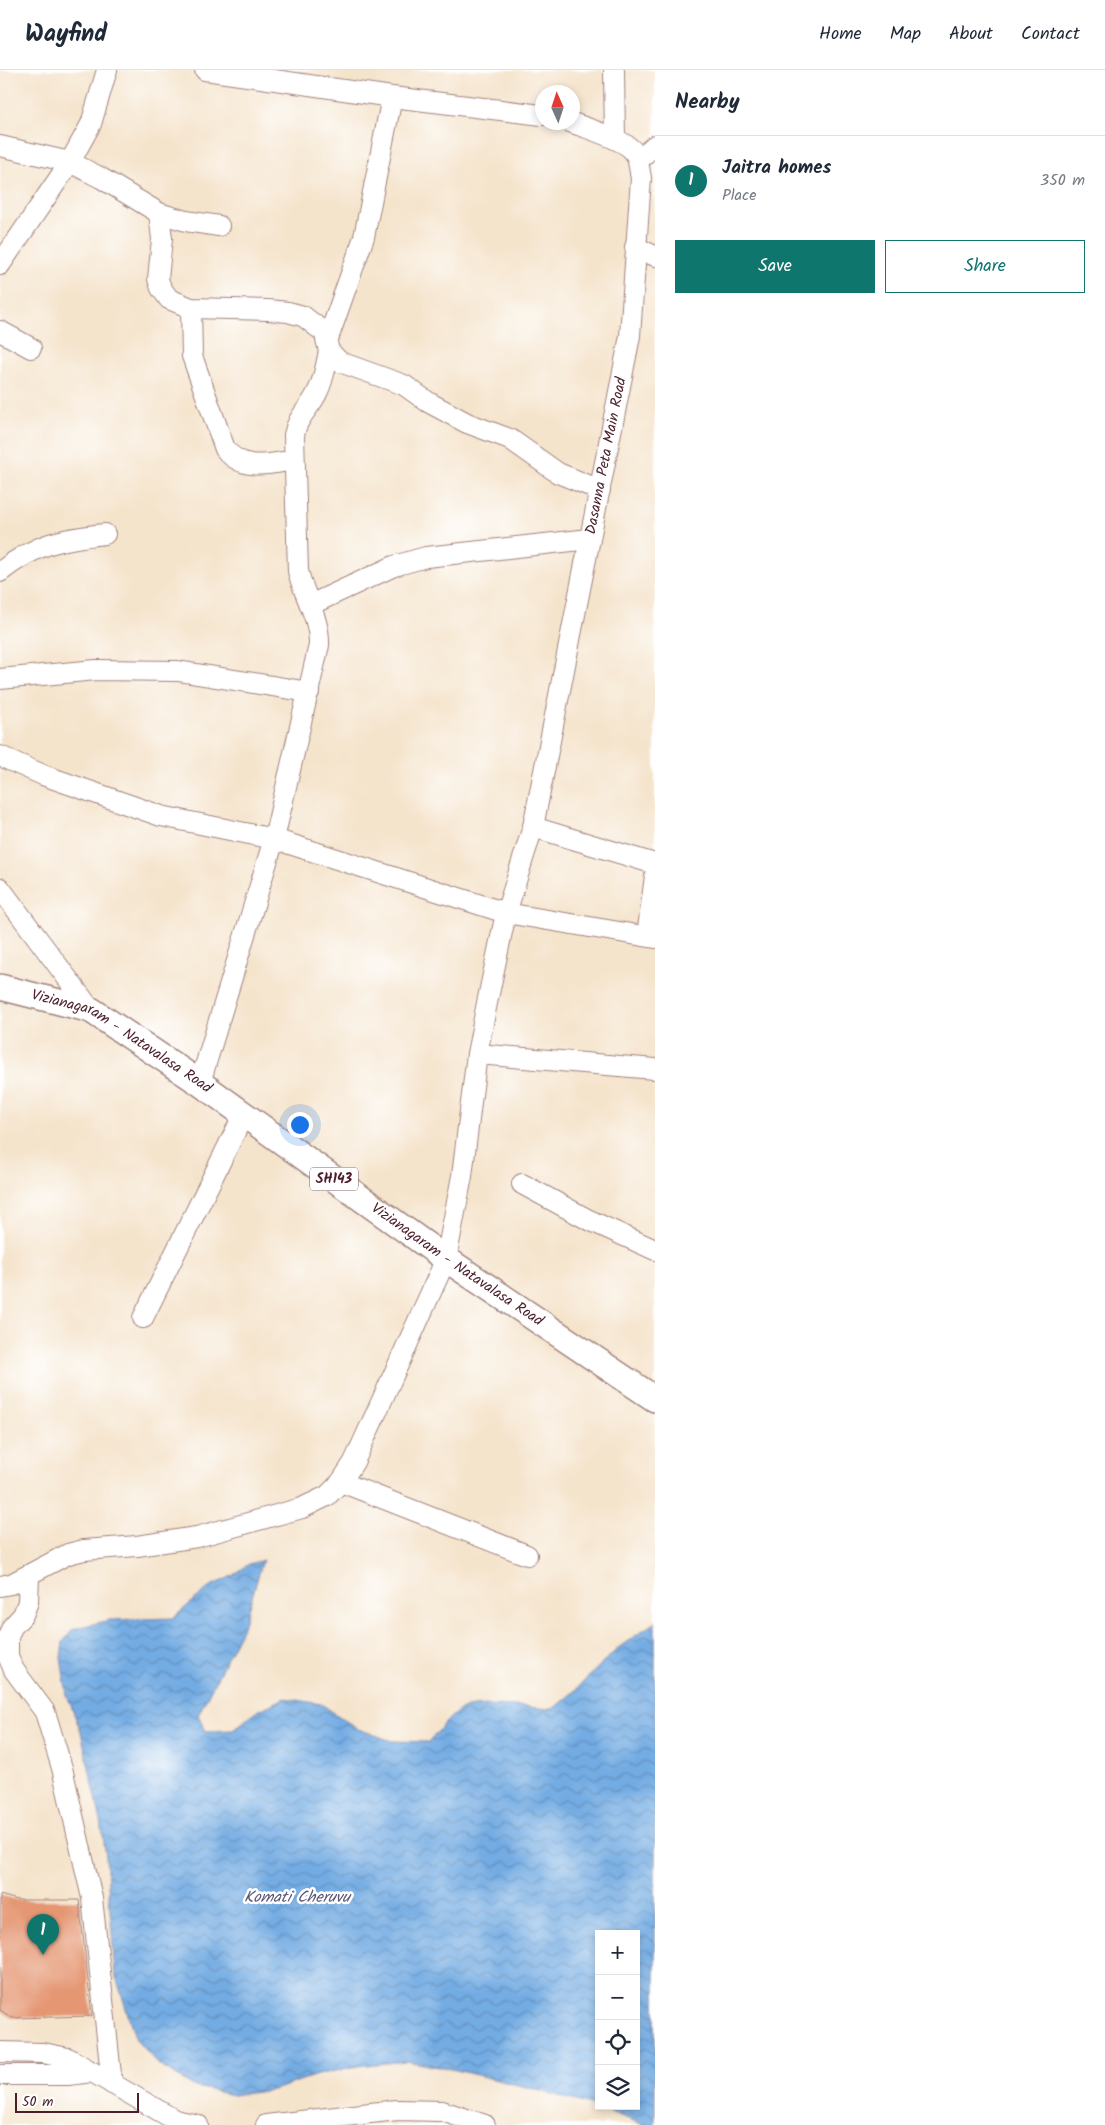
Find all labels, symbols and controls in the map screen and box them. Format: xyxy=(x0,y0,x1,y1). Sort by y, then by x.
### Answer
text: Wayfind xyxy=(25,15,107,54)
text: Home xyxy=(819,20,862,49)
text: Map xyxy=(890,20,921,49)
text: About xyxy=(949,20,993,49)
text: Contact xyxy=(1021,20,1080,49)
north arrow xyxy=(535,85,580,130)
text: Nearby xyxy=(675,86,740,119)
text: Jaitra homes xyxy=(722,153,831,183)
text: 1 xyxy=(689,168,693,193)
text: 350 m xyxy=(1040,168,1085,193)
text: Place xyxy=(722,183,756,208)
button: Save xyxy=(675,240,875,293)
button: Share xyxy=(885,240,1085,293)
street label: Dasanna Peta Main Road xyxy=(579,375,634,536)
street label: Vizianagaram - Natavalasa Road xyxy=(29,983,217,1100)
your location xyxy=(287,1112,313,1138)
road number: SH143 xyxy=(310,1168,358,1190)
street label: Vizianagaram - Natavalasa Road xyxy=(366,1197,548,1333)
water label: Komati Cheruvu xyxy=(244,1885,352,1910)
pin: 1 xyxy=(27,1914,59,1955)
map controls xyxy=(595,1930,640,2110)
button: + xyxy=(595,1930,640,1975)
button: − xyxy=(595,1975,640,2020)
button: locate xyxy=(595,2020,640,2065)
button: layers xyxy=(595,2065,640,2110)
scale bar xyxy=(15,2090,139,2113)
text: 50 m xyxy=(22,2091,53,2113)

